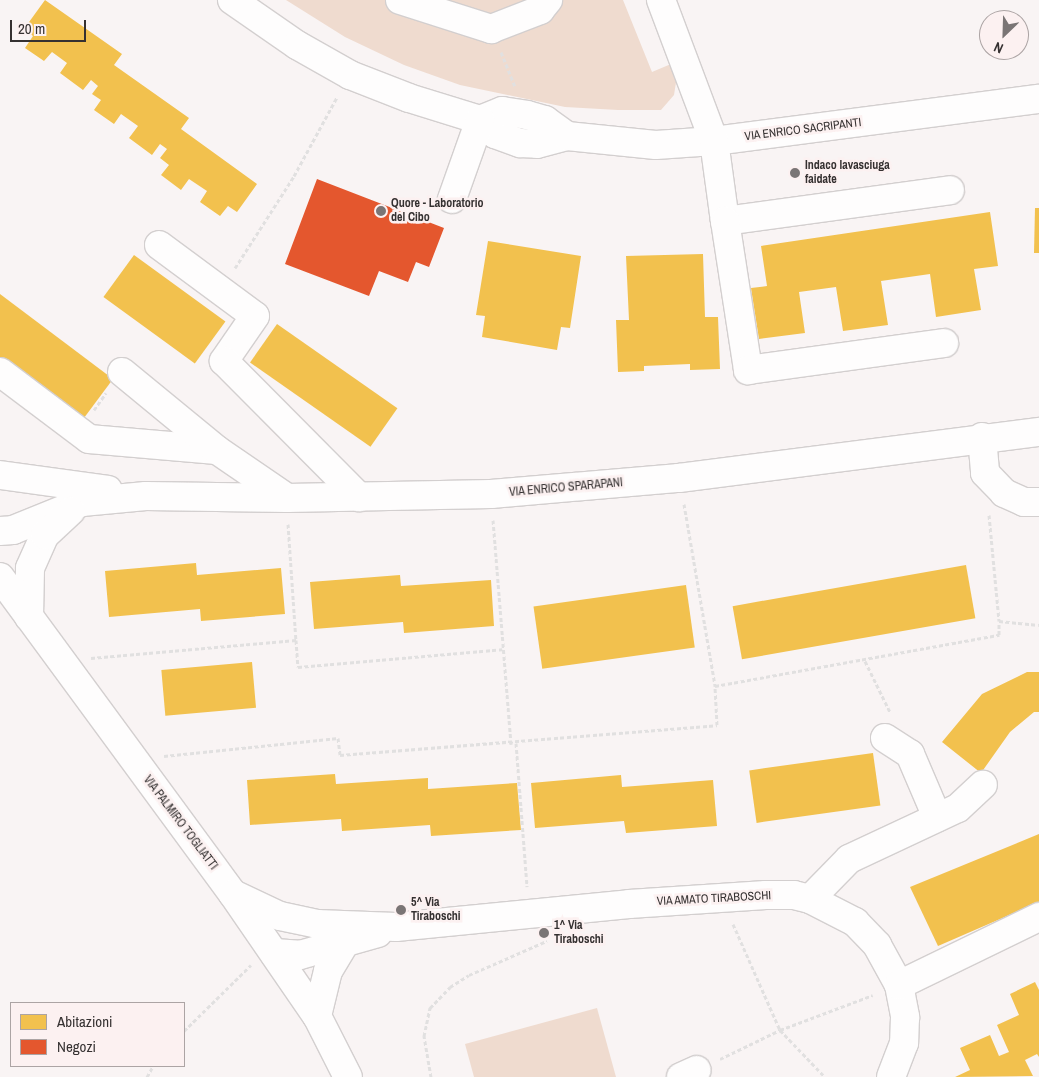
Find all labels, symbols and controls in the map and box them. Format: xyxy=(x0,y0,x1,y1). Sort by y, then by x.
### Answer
scale bar xyxy=(12,10,89,42)
north arrow xyxy=(979,10,1029,60)
text: 20 m xyxy=(18,18,45,39)
text: N xyxy=(991,38,1006,58)
street label: VIA ENRICO SACRIPANTI xyxy=(744,116,862,144)
place label: Indaco lavasciuga faidate xyxy=(805,159,890,187)
marker: Indaco lavasciuga faidate xyxy=(789,167,801,179)
place label: Quore - Laboratorio del Cibo xyxy=(391,197,483,225)
marker: Quore - Laboratorio del Cibo xyxy=(375,205,387,217)
street label: VIA ENRICO SPARAPANI xyxy=(508,476,624,500)
street label: VIA PALMIRO TOGLIATTI xyxy=(140,773,220,873)
street label: VIA AMATO TIRABOSCHI xyxy=(656,889,772,909)
place label: 5^ Via Tiraboschi xyxy=(411,896,461,924)
marker: 5^ Via Tiraboschi xyxy=(395,904,407,916)
place label: 1^ Via Tiraboschi xyxy=(554,919,604,947)
marker: 1^ Via Tiraboschi xyxy=(538,927,550,939)
legend xyxy=(10,1002,185,1067)
text: Abitazioni xyxy=(57,1011,112,1032)
text: Negozi xyxy=(57,1036,96,1057)

